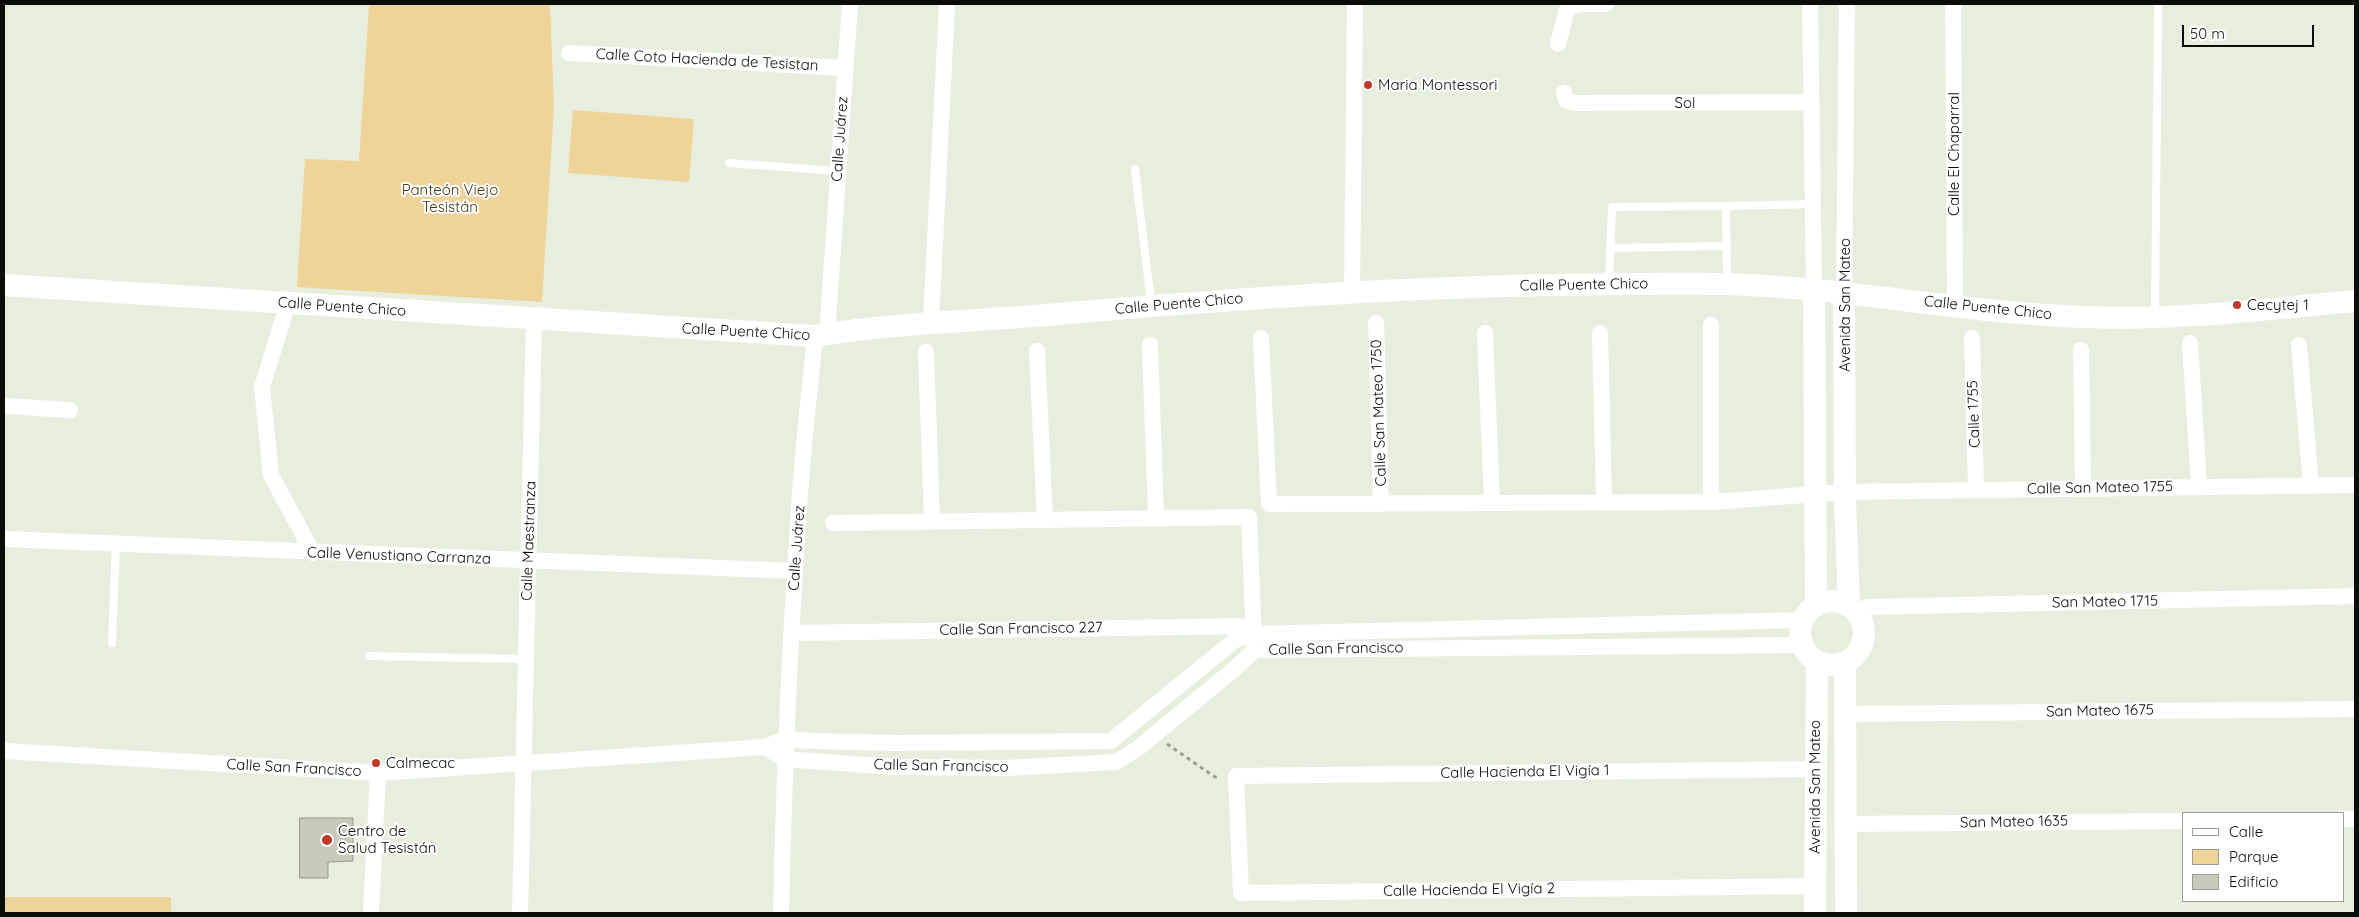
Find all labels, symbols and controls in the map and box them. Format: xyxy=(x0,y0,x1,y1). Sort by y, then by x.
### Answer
scale bar xyxy=(2184,15,2316,47)
text: 50 m xyxy=(2190,24,2225,43)
street label: Calle Coto Hacienda de Tesistan xyxy=(595,45,819,75)
place label: Maria Montessori xyxy=(1378,76,1497,94)
marker: Maria Montessori xyxy=(1362,79,1374,91)
street label: Calle El Chaparral xyxy=(1945,92,1963,216)
street label: Sol xyxy=(1675,94,1695,112)
street label: Calle Juárez xyxy=(828,96,852,182)
park label: Panteón Viejo Tesistán xyxy=(402,181,498,216)
street label: Avenida San Mateo xyxy=(1836,238,1854,372)
street label: Calle Puente Chico xyxy=(1520,275,1648,295)
street label: Calle Puente Chico xyxy=(1114,289,1244,319)
street label: Calle Puente Chico xyxy=(1923,292,2053,324)
street label: Calle Puente Chico xyxy=(277,294,407,320)
place label: Cecytej 1 xyxy=(2247,296,2309,314)
marker: Cecytej 1 xyxy=(2231,299,2243,311)
street label: Calle Puente Chico xyxy=(681,320,811,344)
street label: Calle San Mateo 1750 xyxy=(1367,339,1391,487)
street label: Calle 1755 xyxy=(1964,380,1984,448)
street label: Calle San Mateo 1755 xyxy=(2027,478,2173,498)
street label: Calle Maestranza xyxy=(518,481,540,601)
street label: Calle Juárez xyxy=(785,505,809,591)
street label: Calle Venustiano Carranza xyxy=(307,544,491,568)
street label: San Mateo 1715 xyxy=(2052,592,2158,612)
street label: Calle San Francisco 227 xyxy=(939,619,1103,639)
street label: Calle San Francisco xyxy=(1268,639,1404,659)
street label: San Mateo 1675 xyxy=(2046,701,2154,721)
street label: Avenida San Mateo xyxy=(1806,720,1824,854)
place label: Calmecac xyxy=(386,754,455,772)
street label: Calle San Francisco xyxy=(226,755,362,781)
street label: Calle San Francisco xyxy=(873,756,1009,776)
marker: Calmecac xyxy=(370,757,382,769)
street label: Calle Hacienda El Vigía 1 xyxy=(1440,762,1610,782)
street label: San Mateo 1635 xyxy=(1960,812,2068,832)
legend xyxy=(2182,812,2344,902)
place label: Centro de Salud Tesistán xyxy=(338,822,436,857)
text: Calle xyxy=(2229,822,2263,841)
marker: Centro de Salud Tesistán xyxy=(320,833,334,847)
text: Parque xyxy=(2229,847,2279,866)
text: Edificio xyxy=(2229,872,2278,891)
street label: Calle Hacienda El Vigía 2 xyxy=(1383,880,1555,900)

